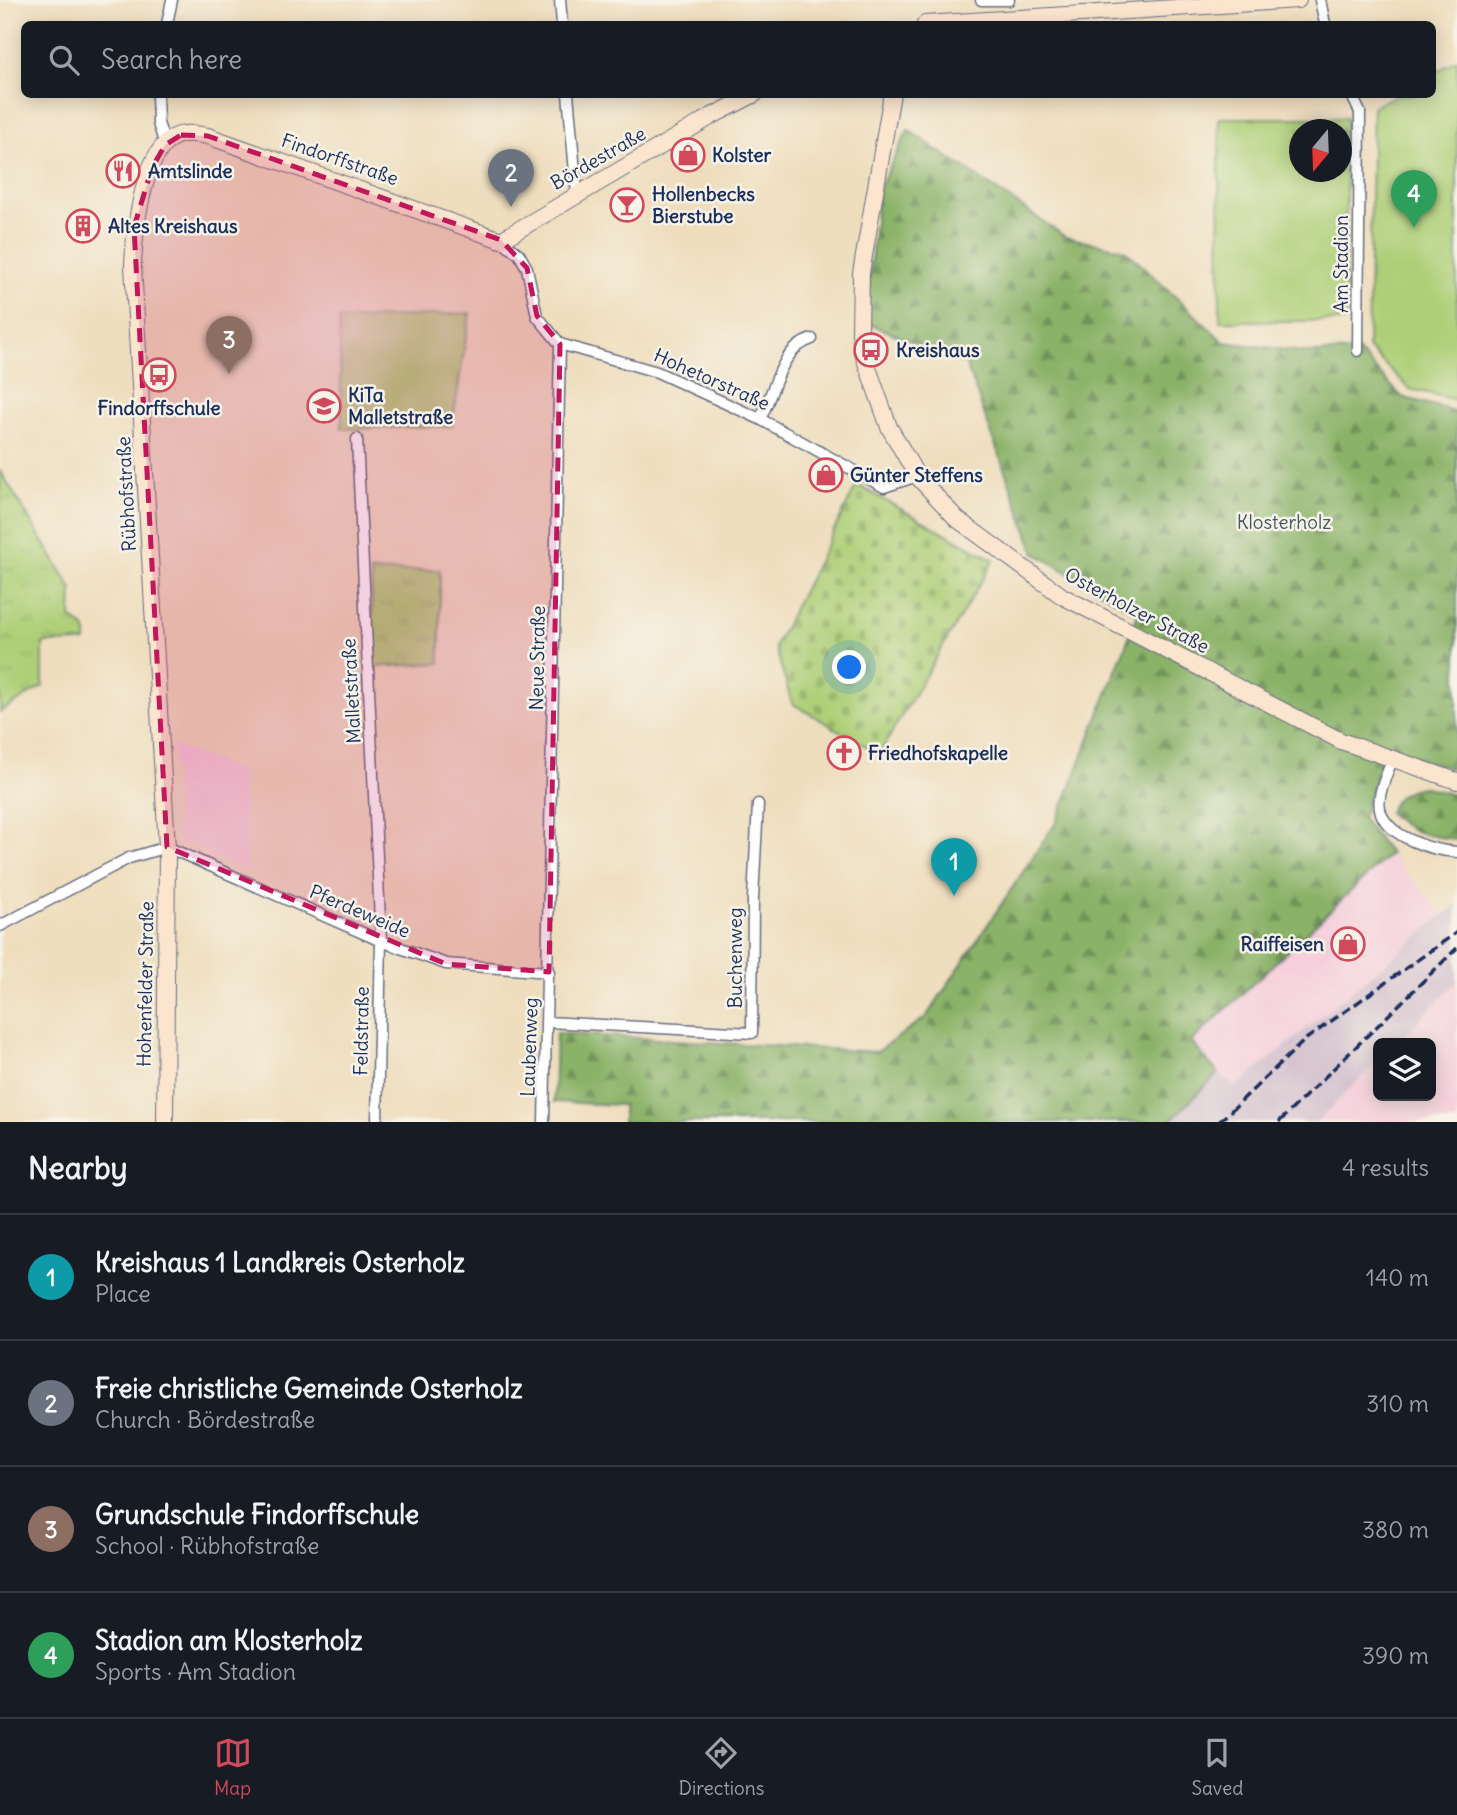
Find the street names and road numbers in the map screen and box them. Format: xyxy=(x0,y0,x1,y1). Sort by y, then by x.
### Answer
street label: Bördestraße xyxy=(546,121,650,195)
street label: Findorffstraße xyxy=(278,128,402,190)
street label: Am Stadion xyxy=(1329,215,1353,313)
street label: Hohetorstraße xyxy=(650,343,774,415)
street label: Rübhofstraße xyxy=(111,436,141,552)
street label: Osterholzer Straße xyxy=(1061,562,1213,658)
street label: Neue Straße xyxy=(524,605,550,711)
street label: Malletstraße xyxy=(336,638,366,744)
street label: Pferdeweide xyxy=(306,879,414,943)
street label: Hohenfelder Straße xyxy=(132,901,158,1067)
street label: Buchenweg xyxy=(723,908,747,1008)
street label: Feldstraße xyxy=(348,986,374,1076)
street label: Laubenweg xyxy=(515,997,543,1097)

